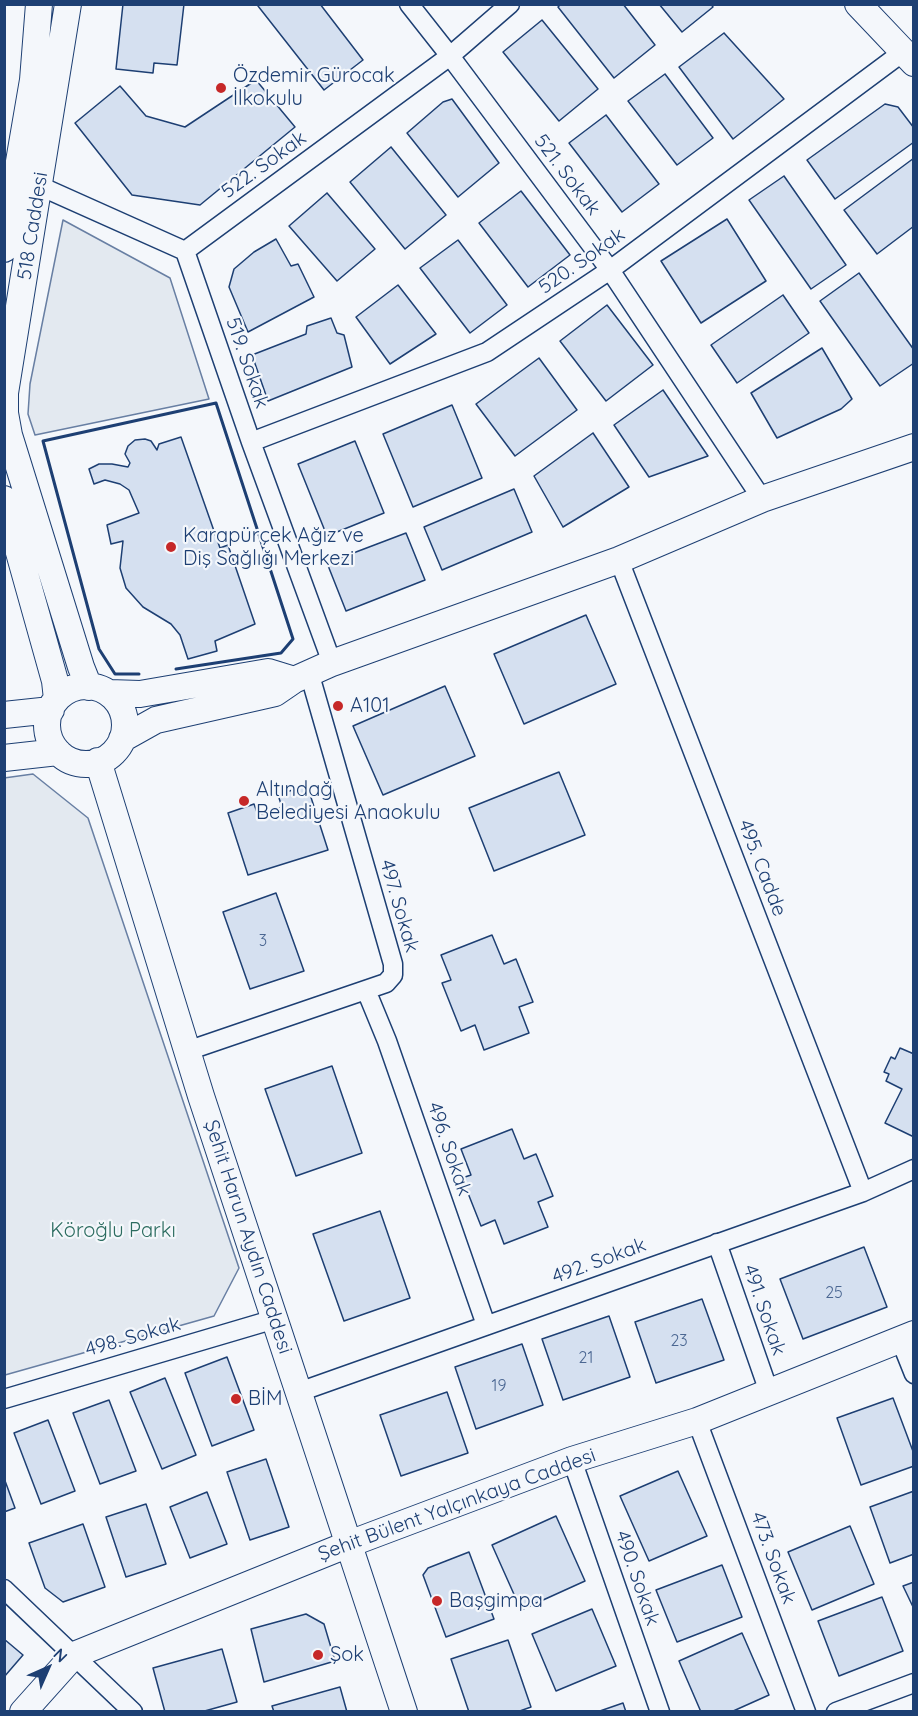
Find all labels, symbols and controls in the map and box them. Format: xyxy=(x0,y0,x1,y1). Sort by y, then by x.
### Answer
place label: Özdemir Gürocak İlkokulu xyxy=(233,64,395,111)
marker: Özdemir Gürocak İlkokulu xyxy=(214,81,228,95)
street label: 522. Sokak xyxy=(217,126,311,204)
street label: 521. Sokak xyxy=(529,130,605,220)
street label: 518 Caddesi xyxy=(13,170,53,282)
street label: 520. Sokak xyxy=(534,223,630,299)
street label: 519. Sokak xyxy=(220,314,274,412)
place label: Karapürçek Ağız ve Diş Sağlığı Merkezi xyxy=(183,524,364,571)
marker: Karapürçek Ağız ve Diş Sağlığı Merkezi xyxy=(164,540,178,554)
place label: A101 xyxy=(350,694,390,718)
marker: A101 xyxy=(331,699,345,713)
place label: Altındağ Belediyesi Anaokulu xyxy=(256,778,441,825)
marker: Altındağ Belediyesi Anaokulu xyxy=(237,794,251,808)
street label: 495. Cadde xyxy=(733,816,791,920)
street label: 497. Sokak xyxy=(374,857,424,955)
house number: 3 xyxy=(259,931,267,951)
street label: 496. Sokak xyxy=(422,1099,476,1199)
street label: Şehit Harun Aydın Caddesi xyxy=(199,1117,297,1357)
park label: Köroğlu Parkı xyxy=(50,1219,176,1243)
street label: 492. Sokak xyxy=(549,1233,649,1289)
street label: 491. Sokak xyxy=(737,1261,791,1359)
house number: 25 xyxy=(825,1283,843,1303)
street label: 498. Sokak xyxy=(83,1312,183,1362)
house number: 23 xyxy=(670,1331,688,1351)
house number: 21 xyxy=(579,1348,593,1368)
house number: 19 xyxy=(492,1376,506,1396)
place label: BİM xyxy=(248,1387,283,1411)
marker: BİM xyxy=(229,1392,243,1406)
street label: Şehit Bülent Yalçınkaya Caddesi xyxy=(315,1443,599,1567)
street label: 473. Sokak xyxy=(745,1509,801,1607)
street label: 490. Sokak xyxy=(610,1527,664,1629)
place label: Başgimpa xyxy=(449,1589,543,1613)
marker: Başgimpa xyxy=(430,1594,444,1608)
north arrow xyxy=(18,1638,78,1698)
place label: Şok xyxy=(330,1643,364,1667)
text: N xyxy=(49,1644,72,1666)
marker: Şok xyxy=(311,1648,325,1662)

